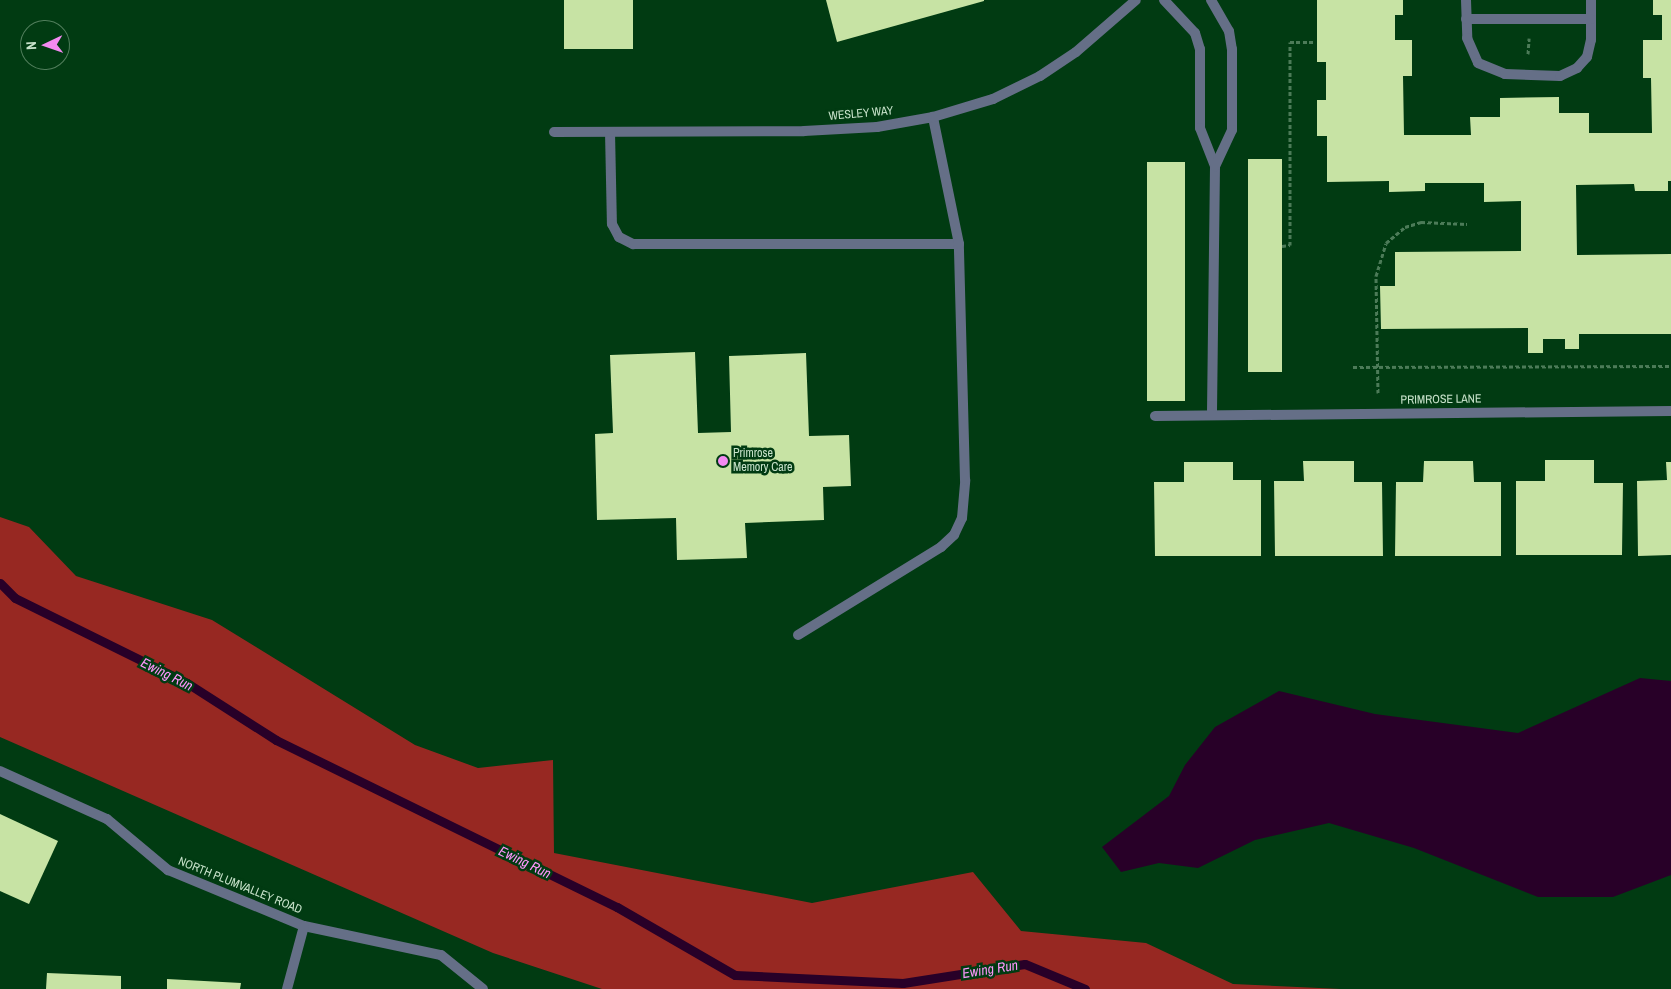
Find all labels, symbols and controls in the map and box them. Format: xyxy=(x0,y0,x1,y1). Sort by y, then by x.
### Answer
north arrow xyxy=(20,20,70,70)
text: N xyxy=(22,41,40,50)
street label: WESLEY WAY xyxy=(828,104,894,124)
street label: PRIMROSE LANE xyxy=(1400,392,1482,408)
place label: Primrose Memory Care xyxy=(733,447,793,475)
marker: Primrose Memory Care xyxy=(717,455,729,467)
water label: Ewing Run xyxy=(138,654,196,694)
water label: Ewing Run xyxy=(496,842,554,882)
street label: NORTH PLUMVALLEY ROAD xyxy=(176,855,304,917)
water label: Ewing Run xyxy=(961,956,1019,982)

